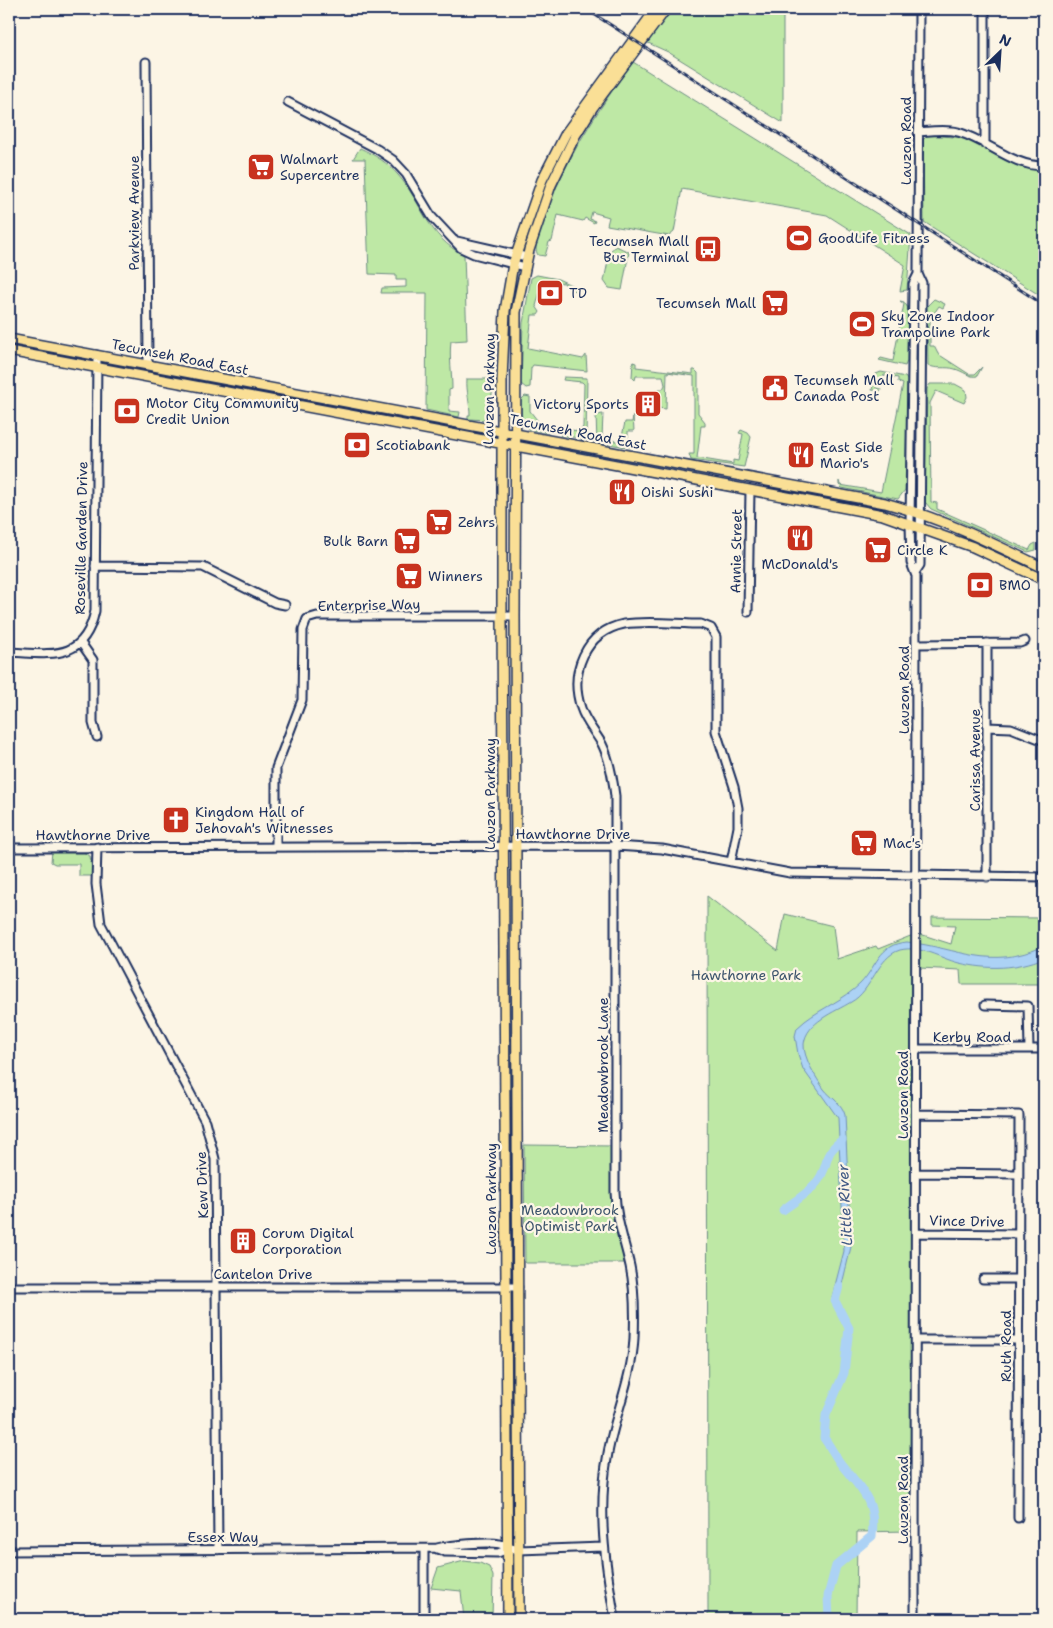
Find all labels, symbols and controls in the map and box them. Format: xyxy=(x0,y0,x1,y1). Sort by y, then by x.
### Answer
north arrow xyxy=(976,28,1026,78)
text: N xyxy=(997,30,1014,51)
street label: Lauzon Road xyxy=(897,97,915,185)
place label: Walmart Supercentre xyxy=(280,150,360,184)
supermarket icon: Walmart Supercentre xyxy=(246,152,276,182)
street label: Parkview Avenue xyxy=(125,155,143,271)
sports icon: GoodLife Fitness xyxy=(784,223,814,253)
place label: GoodLife Fitness xyxy=(818,229,930,247)
place label: Tecumseh Mall Bus Terminal xyxy=(589,232,690,266)
bus stop icon: Tecumseh Mall Bus Terminal xyxy=(693,234,723,264)
bank icon: TD xyxy=(535,278,565,308)
place label: TD xyxy=(569,284,587,302)
supermarket icon: Tecumseh Mall xyxy=(760,288,790,318)
place label: Tecumseh Mall xyxy=(656,294,757,312)
place label: Sky Zone Indoor Trampoline Park xyxy=(881,307,995,341)
sports icon: Sky Zone Indoor Trampoline Park xyxy=(847,309,877,339)
street label: Lauzon Parkway xyxy=(479,333,499,445)
street label: Tecumseh Road East xyxy=(110,335,250,379)
place label: Tecumseh Mall Canada Post xyxy=(794,371,895,405)
public building icon: Tecumseh Mall Canada Post xyxy=(760,373,790,403)
building icon: Victory Sports xyxy=(633,389,663,419)
place label: Motor City Community Credit Union xyxy=(146,394,299,428)
place label: Victory Sports xyxy=(533,395,629,413)
bank icon: Motor City Community Credit Union xyxy=(112,396,142,426)
street label: Tecumseh Road East xyxy=(508,410,648,454)
bank icon: Scotiabank xyxy=(342,430,372,460)
place label: Scotiabank xyxy=(376,436,450,454)
place label: East Side Mario's xyxy=(820,438,883,472)
restaurant icon: East Side Mario's xyxy=(786,440,816,470)
street label: Roseville Garden Drive xyxy=(71,461,91,615)
restaurant icon: Oishi Sushi xyxy=(607,477,637,507)
place label: Oishi Sushi xyxy=(641,483,713,501)
supermarket icon: Zehrs xyxy=(424,507,454,537)
street label: Annie Street xyxy=(726,509,746,593)
place label: Zehrs xyxy=(458,513,495,531)
restaurant icon: McDonald's xyxy=(785,523,815,553)
supermarket icon: Bulk Barn xyxy=(392,526,422,556)
place label: Bulk Barn xyxy=(323,532,388,550)
supermarket icon: Circle K xyxy=(863,535,893,565)
place label: Circle K xyxy=(897,541,948,559)
place label: McDonald's xyxy=(762,555,838,573)
supermarket icon: Winners xyxy=(394,561,424,591)
place label: Winners xyxy=(428,567,483,585)
bank icon: BMO xyxy=(965,570,995,600)
place label: BMO xyxy=(999,576,1031,594)
street label: Enterprise Way xyxy=(317,595,421,615)
street label: Lauzon Road xyxy=(895,646,913,734)
street label: Carissa Avenue xyxy=(966,708,984,811)
street label: Lauzon Parkway xyxy=(481,738,499,850)
place label: Kingdom Hall of Jehovah's Witnesses xyxy=(195,803,333,837)
church icon: Kingdom Hall of Jehovah's Witnesses xyxy=(161,805,191,835)
street label: Hawthorne Drive xyxy=(515,825,631,843)
street label: Hawthorne Drive xyxy=(35,826,151,844)
supermarket icon: Mac's xyxy=(849,828,879,858)
place label: Mac's xyxy=(883,834,921,852)
park label: Hawthorne Park xyxy=(691,966,801,984)
street label: Meadowbrook Lane xyxy=(594,997,612,1133)
street label: Kerby Road xyxy=(933,1028,1011,1046)
street label: Lauzon Road xyxy=(894,1051,912,1139)
street label: Lauzon Parkway xyxy=(482,1143,500,1255)
street label: Kew Drive xyxy=(192,1151,212,1219)
water label: Little River xyxy=(833,1163,857,1246)
park label: Meadowbrook Optimist Park xyxy=(521,1201,619,1235)
street label: Vince Drive xyxy=(929,1211,1005,1231)
place label: Corum Digital Corporation xyxy=(262,1224,354,1258)
building icon: Corum Digital Corporation xyxy=(228,1226,258,1256)
street label: Cantelon Drive xyxy=(213,1265,313,1283)
street label: Ruth Road xyxy=(997,1310,1015,1382)
street label: Lauzon Road xyxy=(894,1456,912,1544)
street label: Essex Way xyxy=(187,1528,259,1546)

